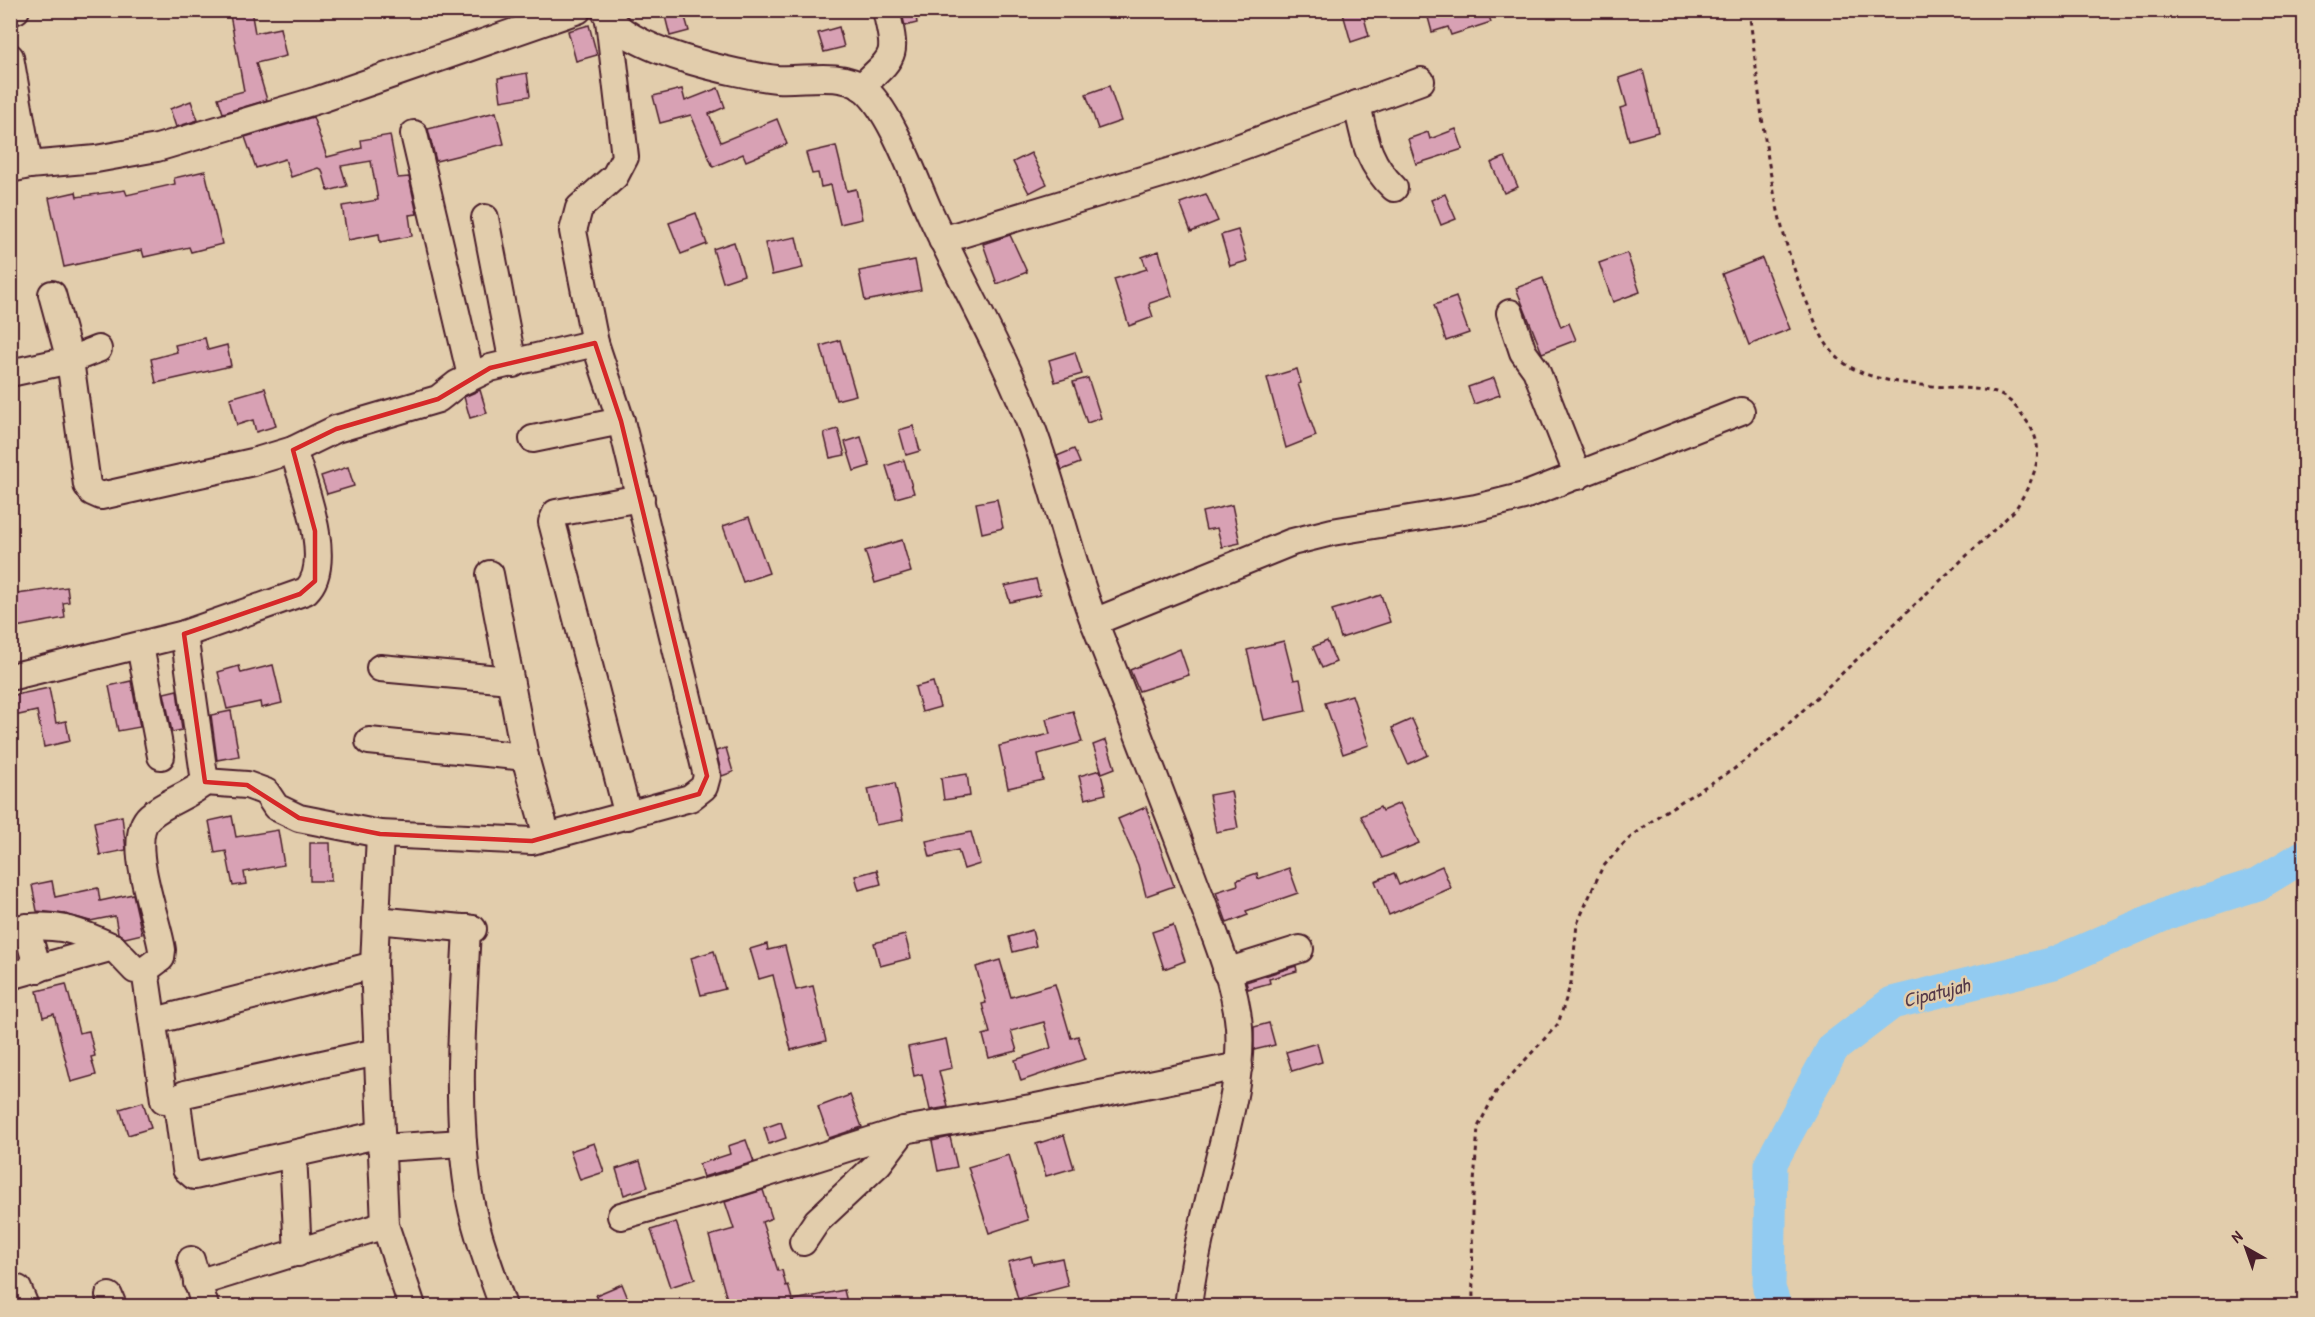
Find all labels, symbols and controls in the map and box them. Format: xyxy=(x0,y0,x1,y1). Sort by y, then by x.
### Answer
water label: Cipatujah xyxy=(1900,970,1974,1014)
north arrow xyxy=(2216,1218,2276,1278)
text: N xyxy=(2226,1225,2247,1248)

